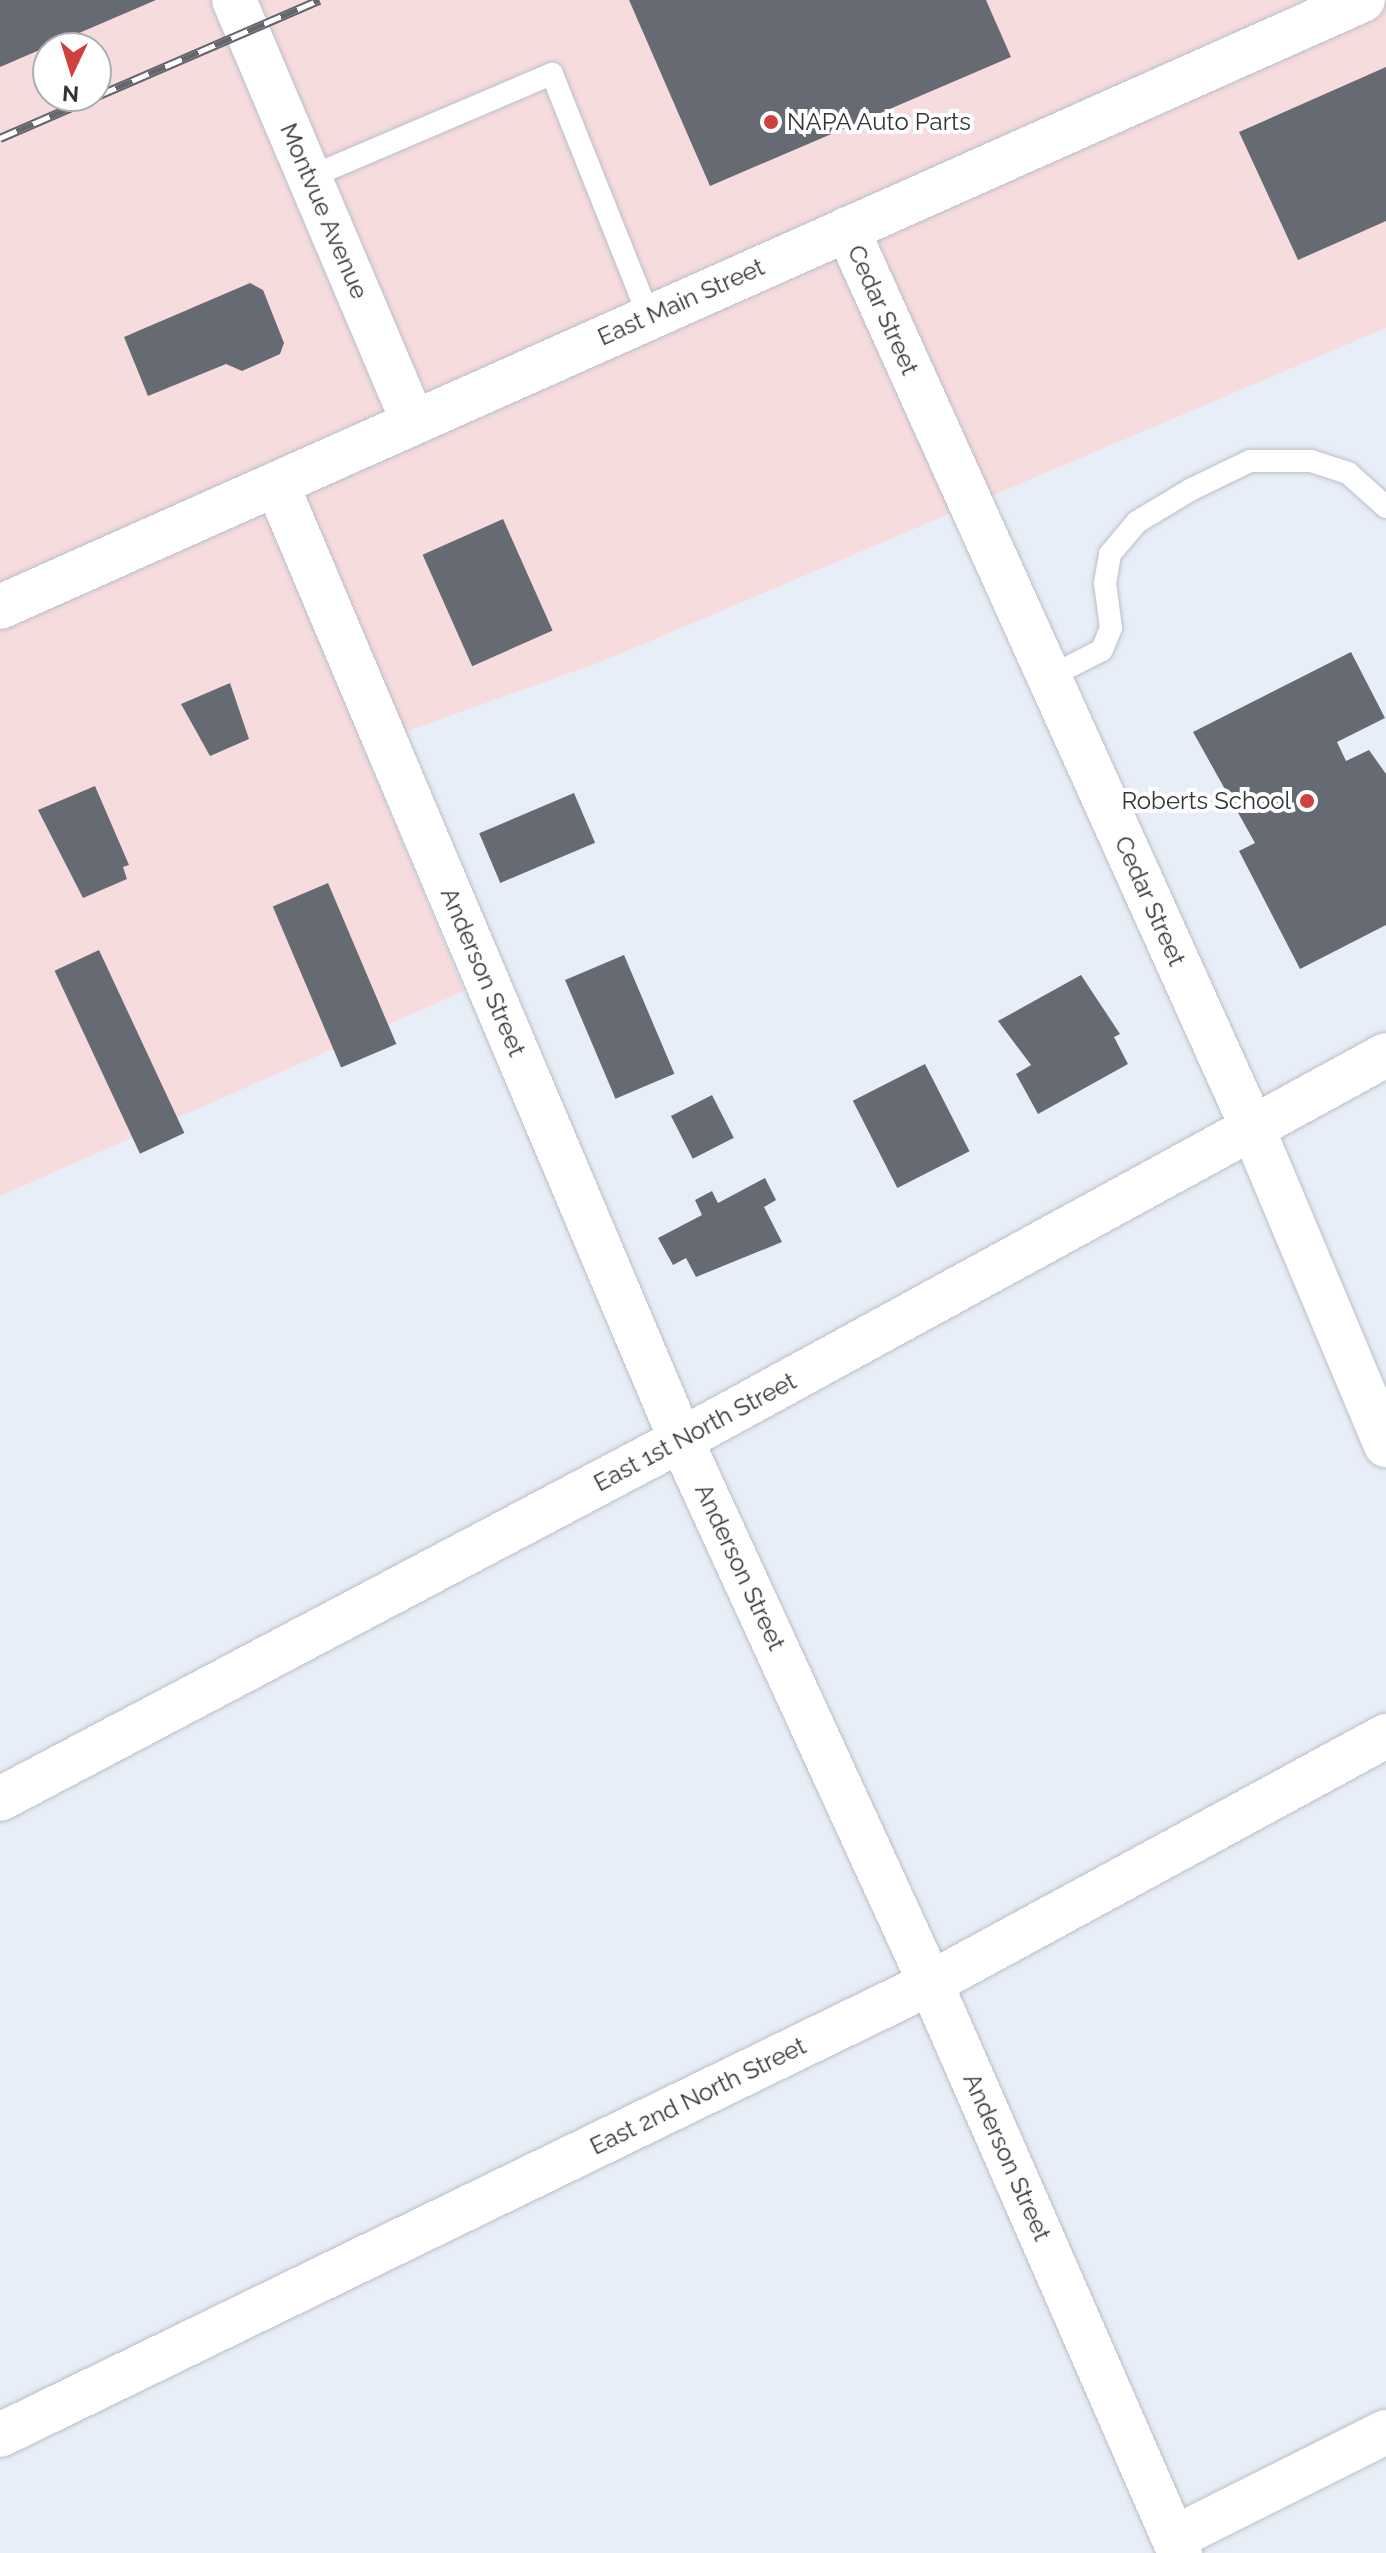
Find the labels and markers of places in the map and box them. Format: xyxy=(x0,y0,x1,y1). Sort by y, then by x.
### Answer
place label: NAPA Auto Parts xyxy=(787,108,972,136)
marker: NAPA Auto Parts xyxy=(762,113,780,131)
place label: Roberts School xyxy=(1122,787,1291,815)
marker: Roberts School xyxy=(1298,792,1316,810)

